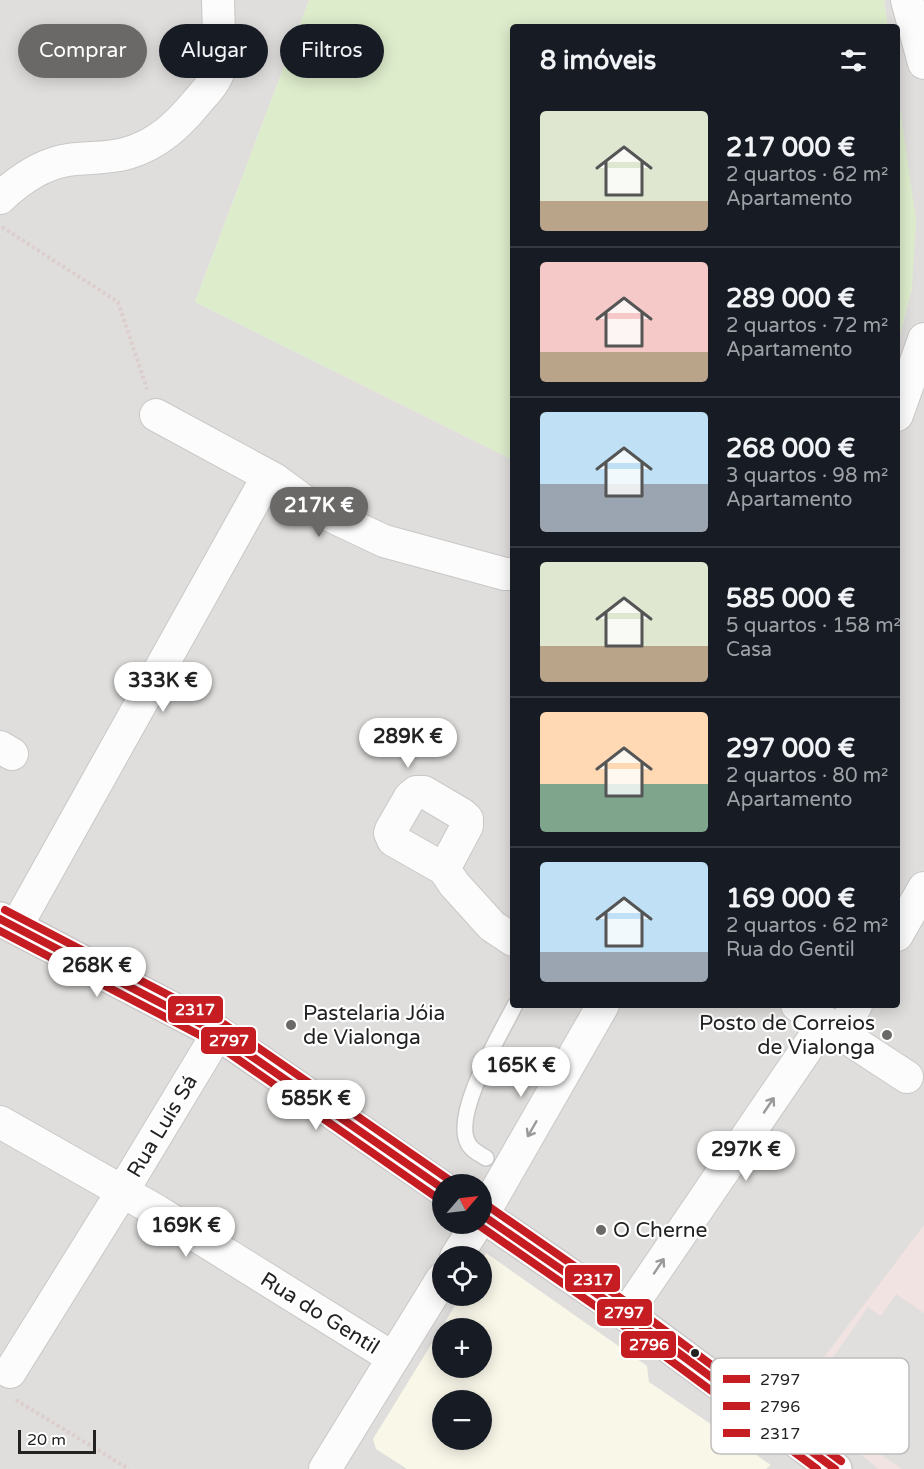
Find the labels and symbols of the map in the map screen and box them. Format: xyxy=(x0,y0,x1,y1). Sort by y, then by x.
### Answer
pin: 217K € xyxy=(270,487,368,538)
pin: 333K € xyxy=(114,662,212,713)
pin: 289K € xyxy=(359,718,457,769)
pin: 268K € xyxy=(48,947,146,998)
line badge: 2317 xyxy=(167,995,224,1024)
text: 2317 xyxy=(175,1000,215,1020)
place label: Pastelaria Jóia de Vialonga xyxy=(303,1001,445,1050)
place label: Posto de Correios de Vialonga xyxy=(699,1011,875,1060)
marker: Pastelaria Jóia de Vialonga xyxy=(284,1018,298,1032)
line badge: 2797 xyxy=(200,1026,257,1055)
marker: Posto de Correios de Vialonga xyxy=(880,1028,894,1042)
text: 2797 xyxy=(209,1031,249,1051)
pin: 165K € xyxy=(472,1047,570,1098)
street label: Rua Luís Sá xyxy=(122,1070,203,1182)
pin: 585K € xyxy=(267,1080,365,1131)
one-way arrow xyxy=(763,1097,775,1114)
one-way arrow xyxy=(526,1119,537,1137)
pin: 297K € xyxy=(697,1131,795,1182)
north arrow xyxy=(432,1174,492,1234)
pin: 169K € xyxy=(137,1207,235,1258)
place label: O Cherne xyxy=(613,1218,708,1243)
marker: O Cherne xyxy=(594,1223,608,1237)
one-way arrow xyxy=(653,1258,665,1275)
line badge: 2317 xyxy=(564,1264,621,1293)
street label: Rua do Gentil xyxy=(256,1267,384,1360)
text: 2317 xyxy=(573,1270,613,1290)
line badge: 2797 xyxy=(596,1298,653,1327)
text: 2797 xyxy=(604,1303,644,1323)
line badge: 2796 xyxy=(620,1330,677,1359)
text: 2796 xyxy=(629,1335,669,1355)
unlabelled marker xyxy=(689,1347,701,1359)
legend xyxy=(711,1358,909,1454)
text: 2797 xyxy=(760,1370,800,1390)
text: 2796 xyxy=(760,1397,800,1417)
text: 2317 xyxy=(760,1424,800,1444)
scale bar xyxy=(18,1427,96,1454)

